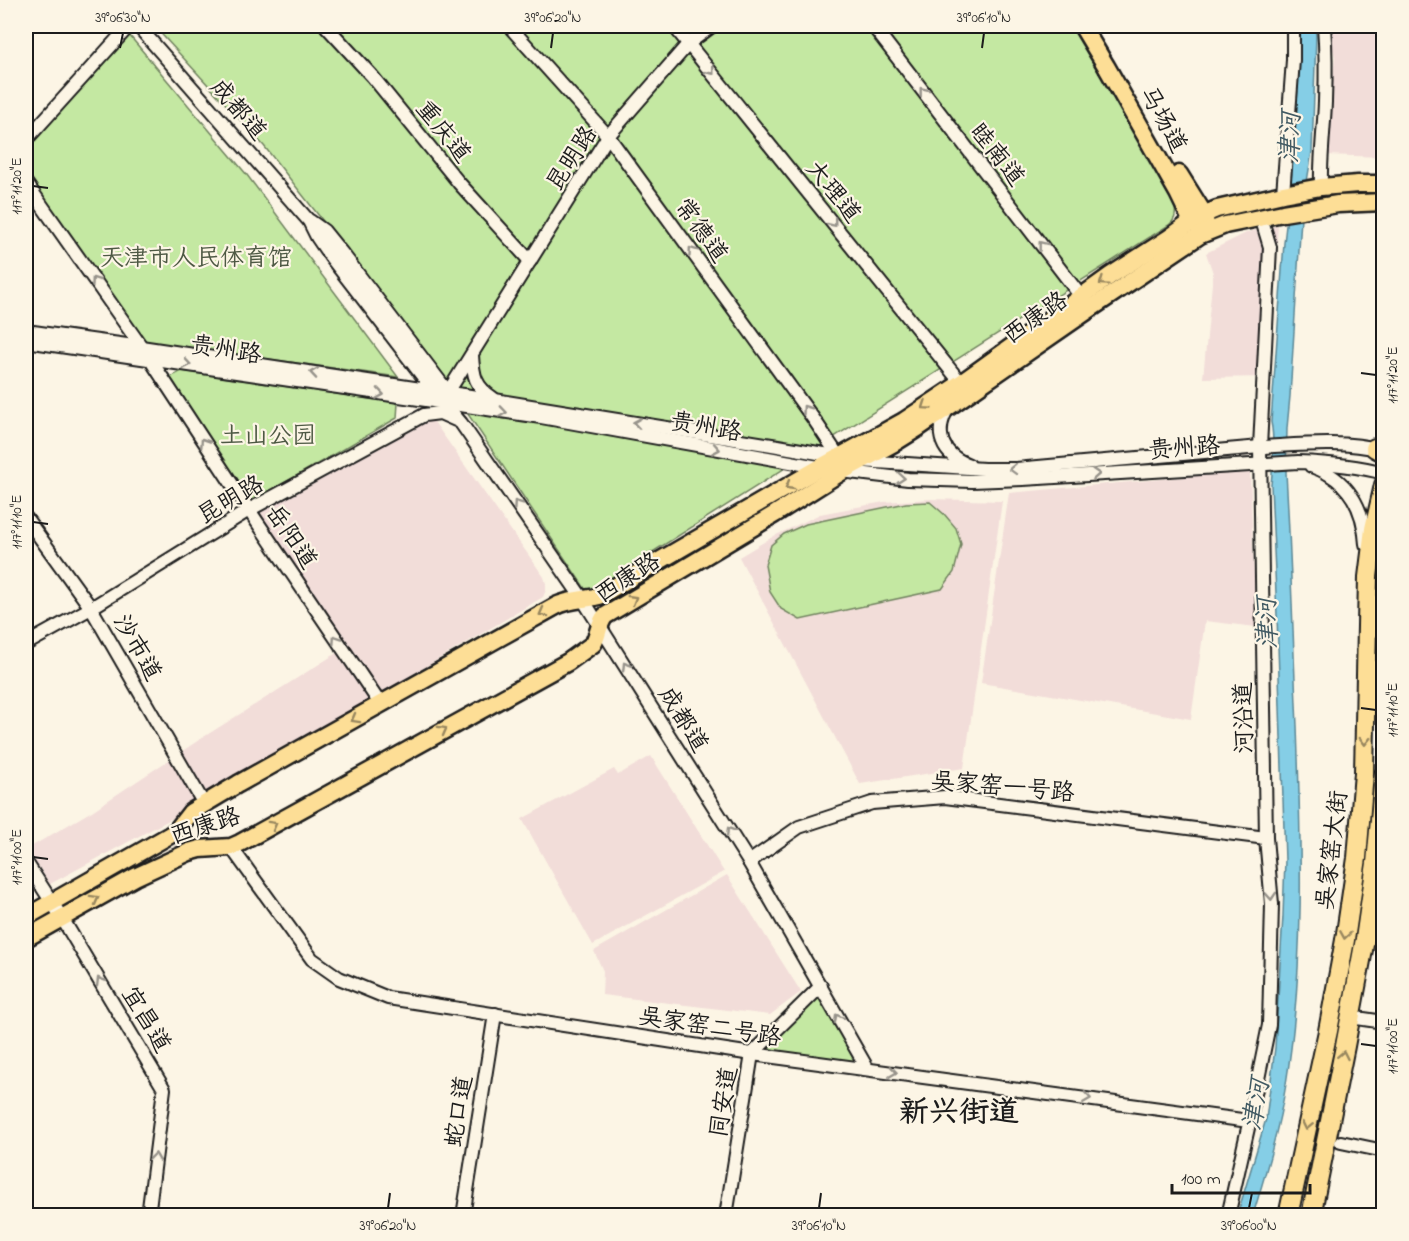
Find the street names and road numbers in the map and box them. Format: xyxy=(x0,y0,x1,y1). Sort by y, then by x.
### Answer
street label: 成都道 xyxy=(200,72,274,149)
street label: 马场道 xyxy=(1129,80,1195,160)
street label: 重庆道 xyxy=(406,94,478,172)
street label: 睦南道 xyxy=(960,116,1032,195)
street label: 昆明路 xyxy=(539,120,607,199)
street label: 大理道 xyxy=(796,154,868,232)
street label: 常德道 xyxy=(665,192,735,271)
street label: 西康路 xyxy=(997,284,1076,354)
street label: 贵州路 xyxy=(187,329,264,374)
street label: 贵州路 xyxy=(667,405,744,452)
street label: 贵州路 xyxy=(1147,430,1221,469)
street label: 昆明路 xyxy=(191,468,271,534)
street label: 岳阳道 xyxy=(255,498,325,577)
street label: 西康路 xyxy=(589,545,668,613)
street label: 沙市道 xyxy=(103,608,169,688)
street label: 成都道 xyxy=(648,681,716,760)
street label: 河沿道 xyxy=(1227,682,1264,754)
street label: 吴家窑一号路 xyxy=(930,765,1076,812)
street label: 吴家窑大街 xyxy=(1309,789,1358,912)
street label: 西康路 xyxy=(166,800,245,855)
street label: 宜昌道 xyxy=(111,980,178,1060)
street label: 吴家窑二号路 xyxy=(636,1000,783,1057)
street label: 同安道 xyxy=(703,1064,748,1141)
street label: 蛇口道 xyxy=(438,1073,483,1150)

